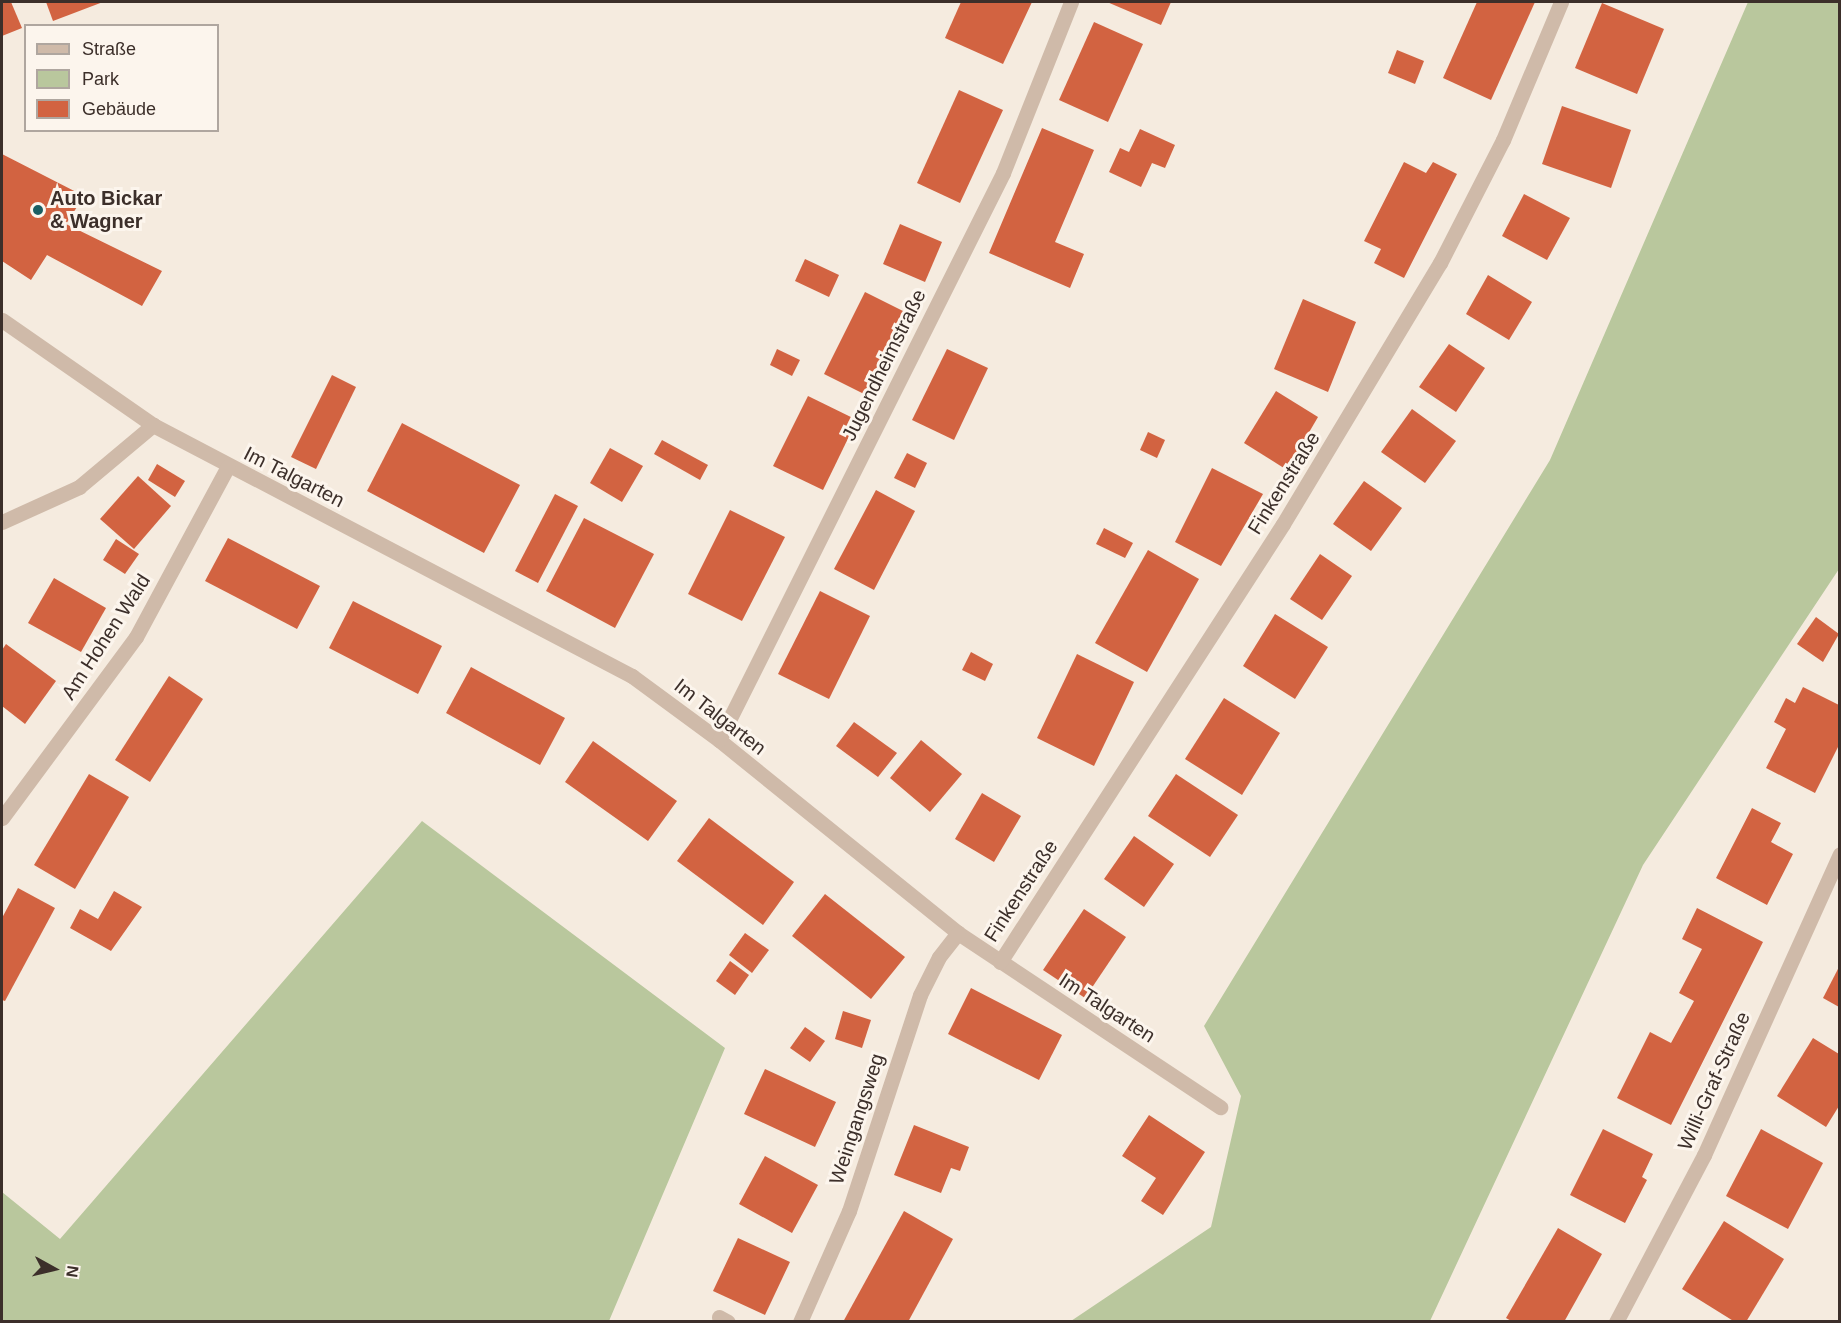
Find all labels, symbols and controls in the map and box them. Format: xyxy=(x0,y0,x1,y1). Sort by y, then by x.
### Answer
legend xyxy=(24,24,219,132)
text: Straße xyxy=(82,39,136,59)
text: Park xyxy=(82,69,119,89)
text: Gebäude xyxy=(82,99,156,119)
place label: Auto Bickar & Wagner xyxy=(50,186,162,233)
marker: Auto Bickar & Wagner xyxy=(31,203,45,217)
street label: Jugendheimstraße xyxy=(837,285,931,445)
street label: Finkenstraße xyxy=(1243,427,1325,539)
street label: Im Talgarten xyxy=(240,441,348,513)
street label: Am Hohen Wald xyxy=(56,570,156,704)
street label: Im Talgarten xyxy=(669,674,771,760)
street label: Finkenstraße xyxy=(979,836,1063,946)
street label: Im Talgarten xyxy=(1054,968,1160,1048)
street label: Willi-Graf-Straße xyxy=(1673,1008,1755,1154)
street label: Weingangsweg xyxy=(825,1050,889,1188)
north arrow xyxy=(24,1239,84,1299)
text: N xyxy=(63,1265,82,1278)

